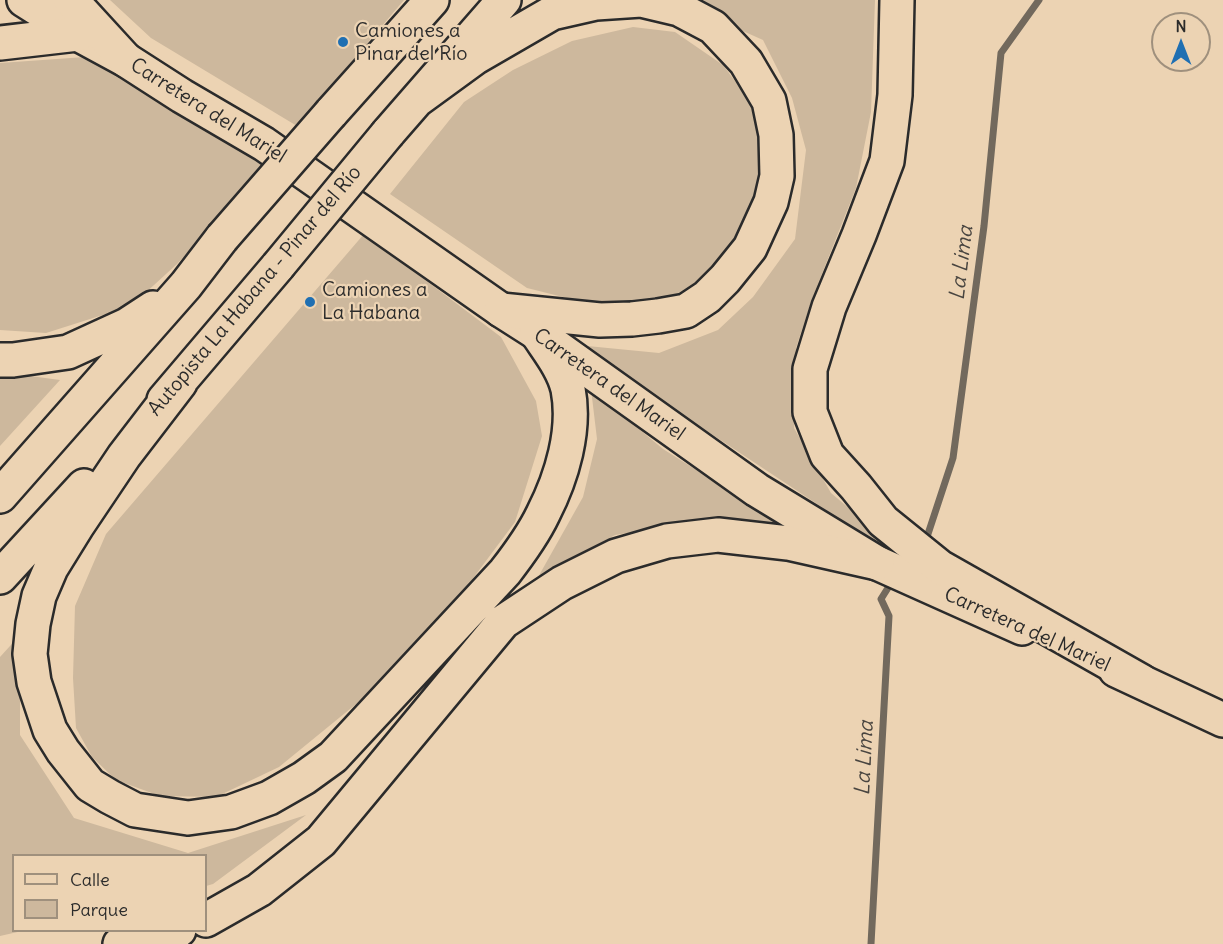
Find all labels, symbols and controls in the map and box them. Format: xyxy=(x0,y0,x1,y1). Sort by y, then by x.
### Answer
north arrow xyxy=(1151,12,1211,72)
text: N xyxy=(1175,16,1187,36)
place label: Camiones a Pinar del Río xyxy=(355,19,468,66)
marker: Camiones a Pinar del Río xyxy=(336,35,350,49)
street label: Carretera del Mariel xyxy=(126,53,290,169)
street label: Autopista La Habana - Pinar del Río xyxy=(143,161,367,421)
water label: La Lima xyxy=(945,224,979,302)
place label: Camiones a La Habana xyxy=(322,278,427,325)
marker: Camiones a La Habana xyxy=(303,295,317,309)
street label: Carretera del Mariel xyxy=(529,324,689,446)
street label: Carretera del Mariel xyxy=(940,583,1114,677)
water label: La Lima xyxy=(850,720,880,796)
legend xyxy=(12,854,207,932)
text: Calle xyxy=(70,868,110,891)
text: Parque xyxy=(70,898,128,921)

